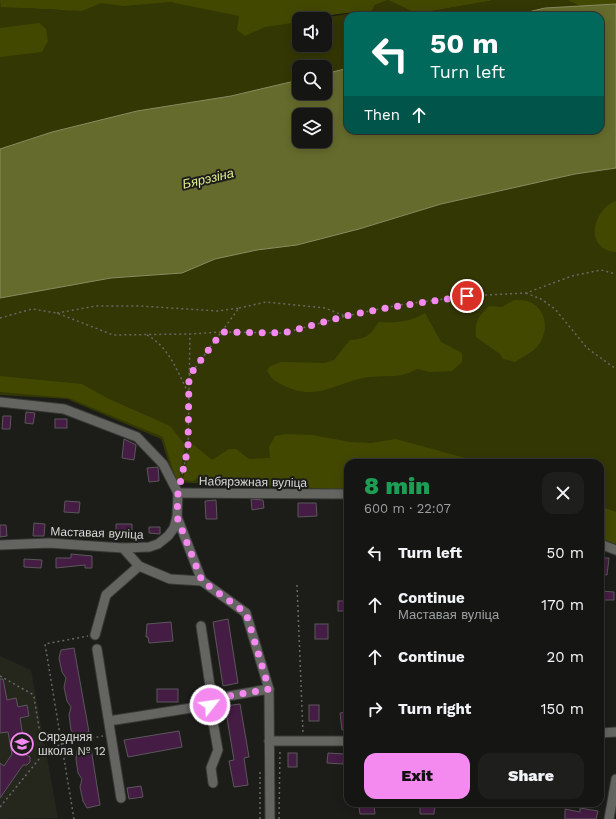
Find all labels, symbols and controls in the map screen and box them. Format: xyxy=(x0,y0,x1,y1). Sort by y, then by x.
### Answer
map controls xyxy=(292,12,332,148)
button: sound xyxy=(292,12,332,52)
text: 50 m xyxy=(430,27,499,60)
icon: left xyxy=(364,28,416,80)
button: search xyxy=(292,60,332,100)
text: Turn left xyxy=(430,61,505,82)
icon: ahead xyxy=(408,104,430,126)
text: Then xyxy=(364,106,400,124)
button: layers xyxy=(292,108,332,148)
water label: Бярэзіна xyxy=(181,165,235,192)
pin xyxy=(450,279,484,313)
icon: arrive xyxy=(456,285,478,307)
text: 8 min xyxy=(364,472,430,500)
button: close xyxy=(542,472,584,514)
street label: Набярэжная вуліца xyxy=(199,474,308,490)
text: 600 m · 22:07 xyxy=(364,501,451,516)
street label: Маставая вуліца xyxy=(50,524,144,542)
icon: left xyxy=(364,542,386,564)
text: Turn left xyxy=(398,544,462,562)
text: 50 m xyxy=(547,544,584,562)
text: Continue xyxy=(398,589,465,607)
icon: ahead xyxy=(364,594,386,616)
text: 170 m xyxy=(541,596,584,614)
text: Маставая вуліца xyxy=(398,607,499,622)
icon: ahead xyxy=(364,646,386,668)
text: Continue xyxy=(398,648,465,666)
text: 20 m xyxy=(547,648,584,666)
position arrow xyxy=(189,684,231,726)
icon: right xyxy=(364,698,386,720)
text: Turn right xyxy=(398,700,471,718)
text: 150 m xyxy=(541,700,584,718)
place label: Сярэдняя школа № 12 xyxy=(38,730,106,758)
school or university icon: Сярэдняя школа № 12 xyxy=(9,731,35,757)
button: Exit xyxy=(364,753,470,799)
button: Share xyxy=(478,753,584,799)

